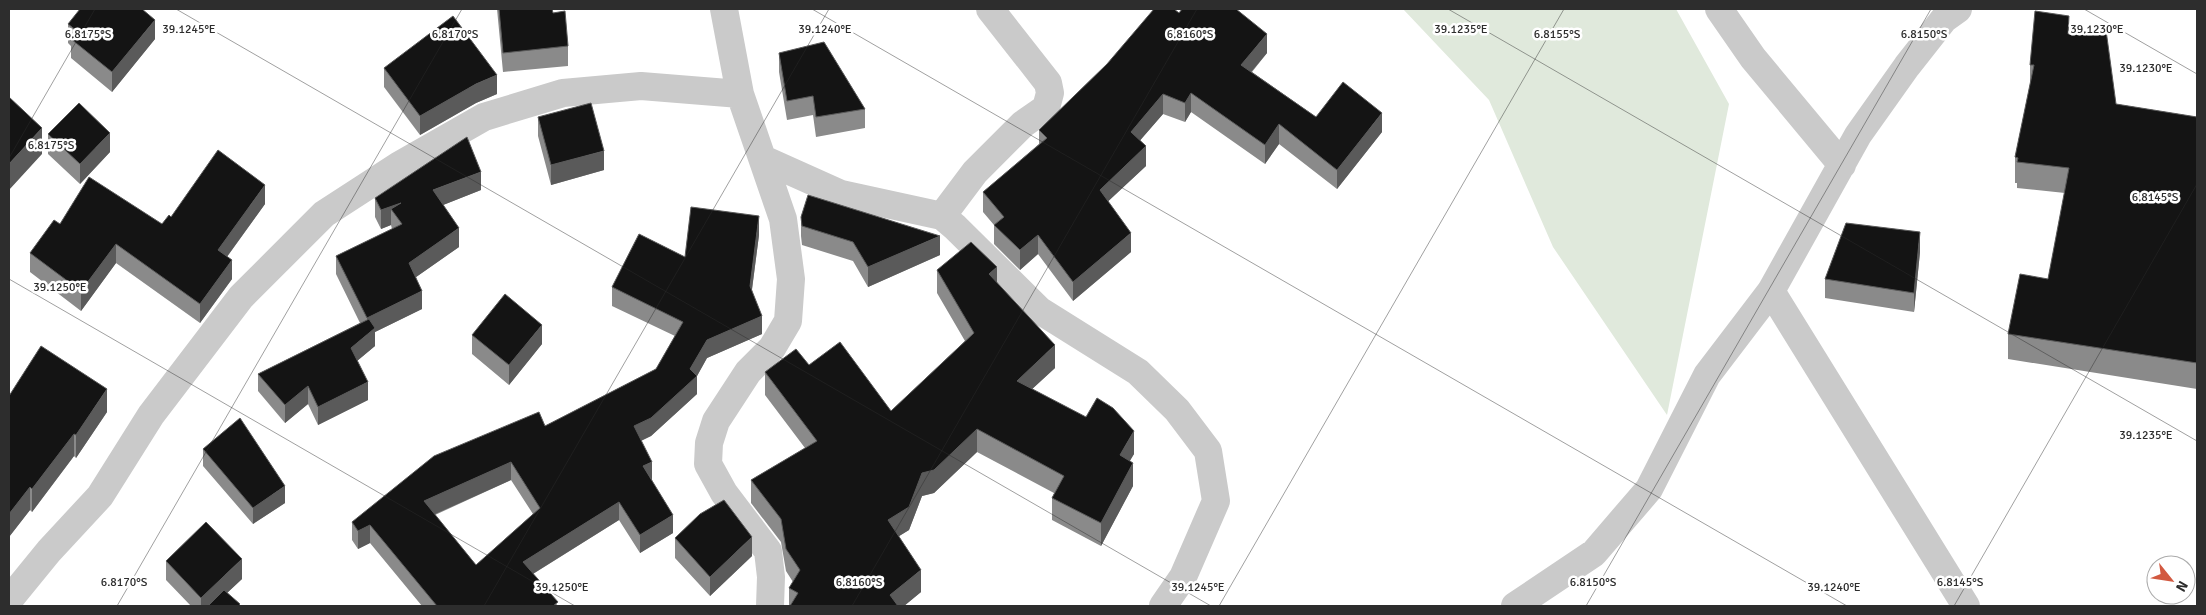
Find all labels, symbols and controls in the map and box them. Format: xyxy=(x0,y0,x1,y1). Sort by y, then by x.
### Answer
text: 39.1245°E xyxy=(162,22,216,37)
text: 39.1240°E xyxy=(798,22,852,37)
text: 39.1235°E xyxy=(1434,22,1488,37)
text: 39.1230°E xyxy=(2070,22,2124,37)
text: 6.8175°S xyxy=(65,27,112,42)
text: 6.8170°S xyxy=(432,27,479,42)
text: 6.8160°S xyxy=(1167,27,1214,42)
text: 6.8155°S xyxy=(1534,27,1581,42)
text: 6.8150°S xyxy=(1901,27,1948,42)
text: 39.1230°E xyxy=(2119,61,2173,76)
text: 6.8175°S xyxy=(28,138,75,153)
text: 6.8145°S xyxy=(2132,190,2179,205)
text: 39.1250°E xyxy=(33,280,87,295)
text: 39.1235°E xyxy=(2119,428,2173,443)
north arrow xyxy=(2146,555,2196,605)
text: 6.8170°S xyxy=(101,575,148,590)
text: 6.8160°S xyxy=(836,575,883,590)
text: 6.8150°S xyxy=(1570,575,1617,590)
text: 6.8145°S xyxy=(1937,575,1984,590)
text: N xyxy=(2172,578,2192,595)
text: 39.1250°E xyxy=(535,580,589,595)
text: 39.1245°E xyxy=(1171,580,1225,595)
text: 39.1240°E xyxy=(1807,580,1861,595)

